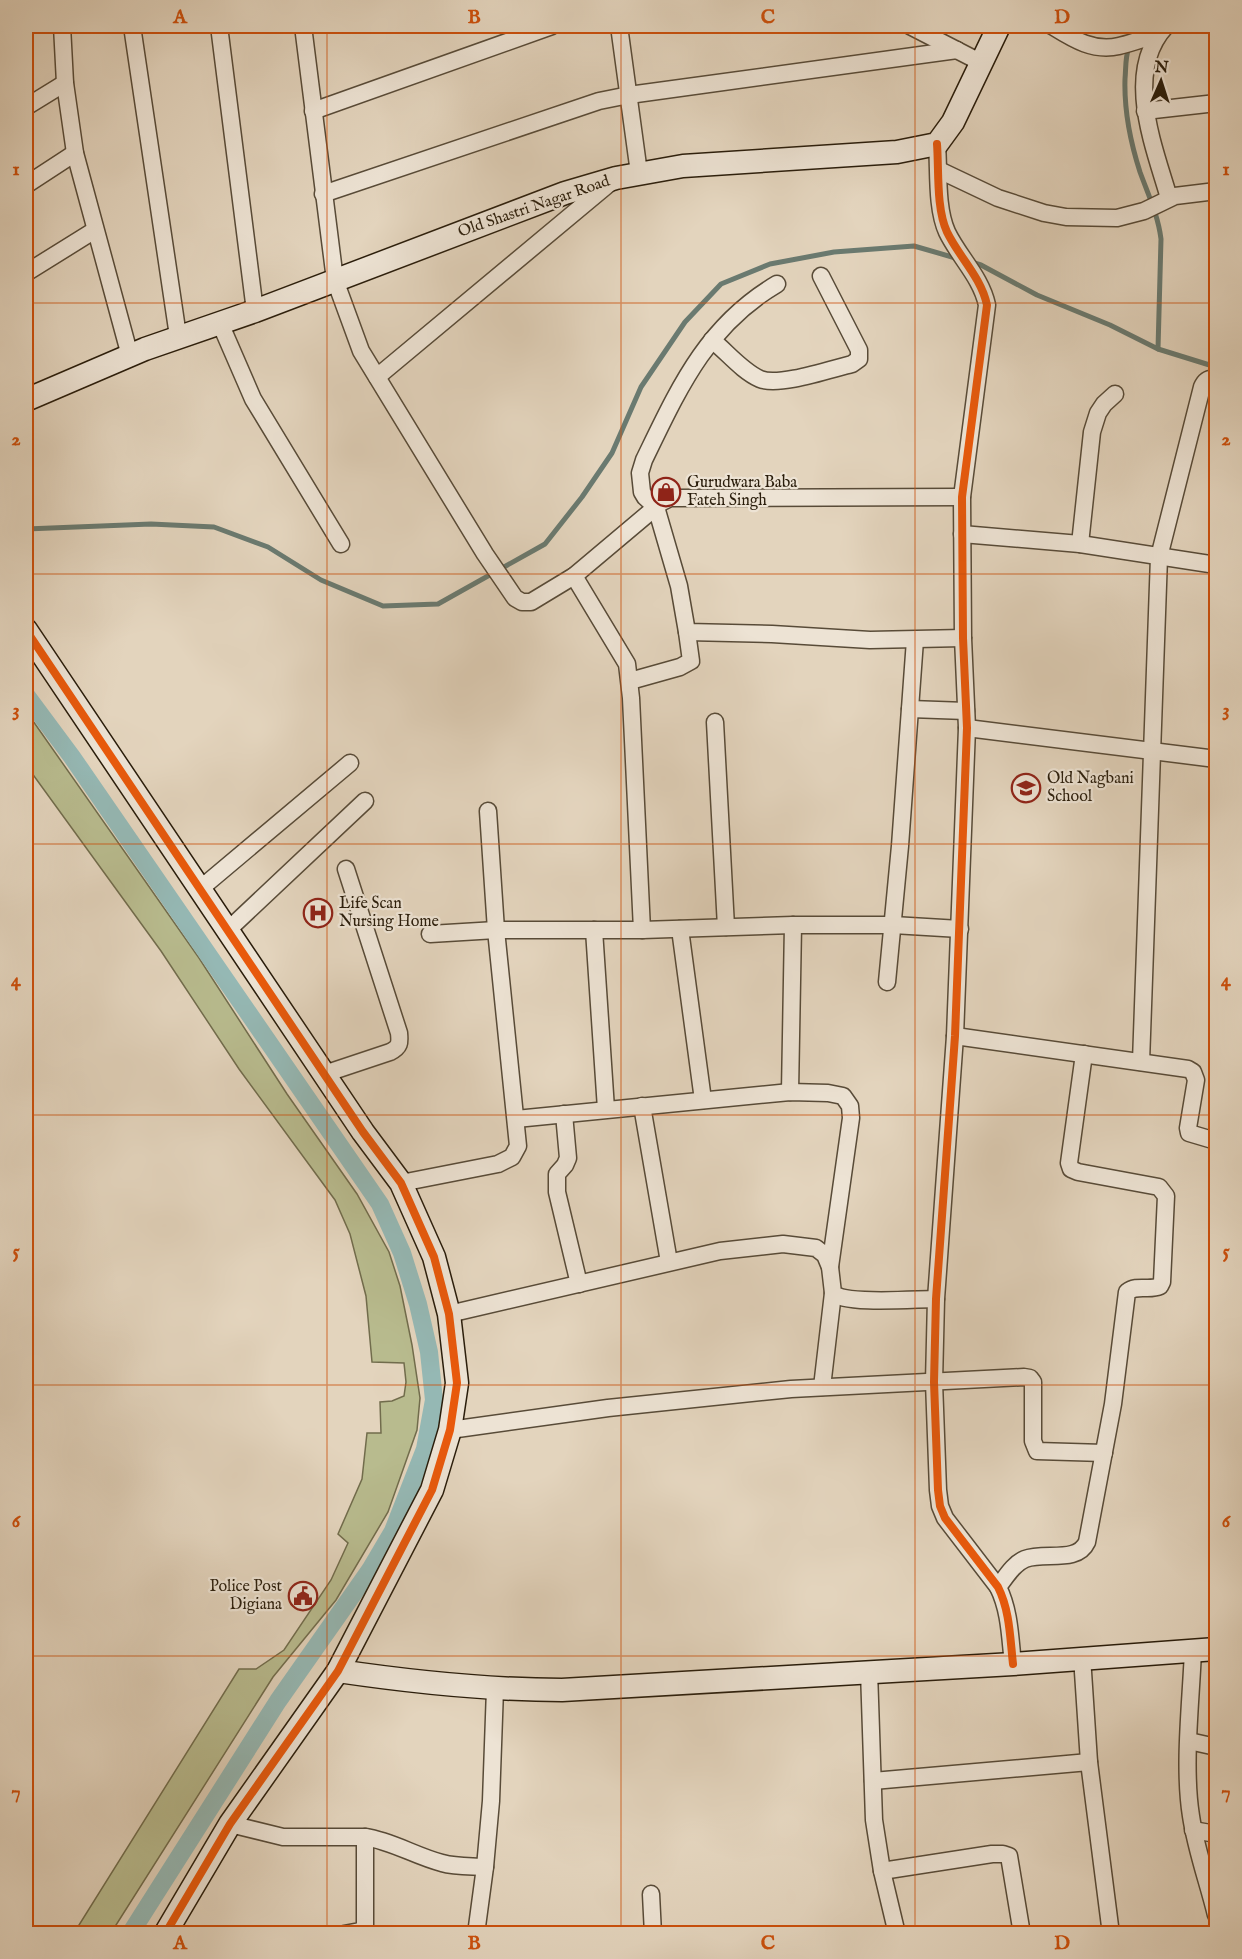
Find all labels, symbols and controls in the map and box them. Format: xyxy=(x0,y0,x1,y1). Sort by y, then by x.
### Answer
text: A xyxy=(172,5,188,30)
text: B xyxy=(467,5,481,30)
text: C xyxy=(761,5,775,30)
text: D xyxy=(1054,5,1070,30)
north arrow xyxy=(1131,51,1191,111)
text: N xyxy=(1153,58,1169,78)
text: 1 xyxy=(12,157,20,182)
text: 1 xyxy=(1222,157,1230,182)
street label: Old Shastri Nagar Road xyxy=(455,171,613,242)
text: 2 xyxy=(11,427,21,452)
text: 2 xyxy=(1221,427,1231,452)
place label: Gurudwara Baba Fateh Singh xyxy=(687,473,797,511)
shop icon: Gurudwara Baba Fateh Singh xyxy=(650,476,682,508)
text: 3 xyxy=(12,698,20,723)
text: 3 xyxy=(1222,698,1230,723)
place label: Old Nagbani School xyxy=(1047,769,1134,807)
school or university icon: Old Nagbani School xyxy=(1010,772,1042,804)
place label: Life Scan Nursing Home xyxy=(339,894,439,932)
hospital icon: Life Scan Nursing Home xyxy=(302,897,334,929)
text: 4 xyxy=(11,968,22,993)
text: 4 xyxy=(1221,968,1232,993)
text: 5 xyxy=(12,1239,20,1264)
text: 5 xyxy=(1222,1239,1230,1264)
text: 6 xyxy=(12,1509,22,1534)
text: 6 xyxy=(1222,1509,1232,1534)
place label: Police Post Digiana xyxy=(210,1577,283,1615)
public building icon: Police Post Digiana xyxy=(287,1580,319,1612)
text: 7 xyxy=(11,1780,21,1805)
text: 7 xyxy=(1221,1780,1231,1805)
text: A xyxy=(172,1931,188,1956)
text: B xyxy=(467,1931,481,1956)
text: C xyxy=(761,1931,775,1956)
text: D xyxy=(1054,1931,1070,1956)

